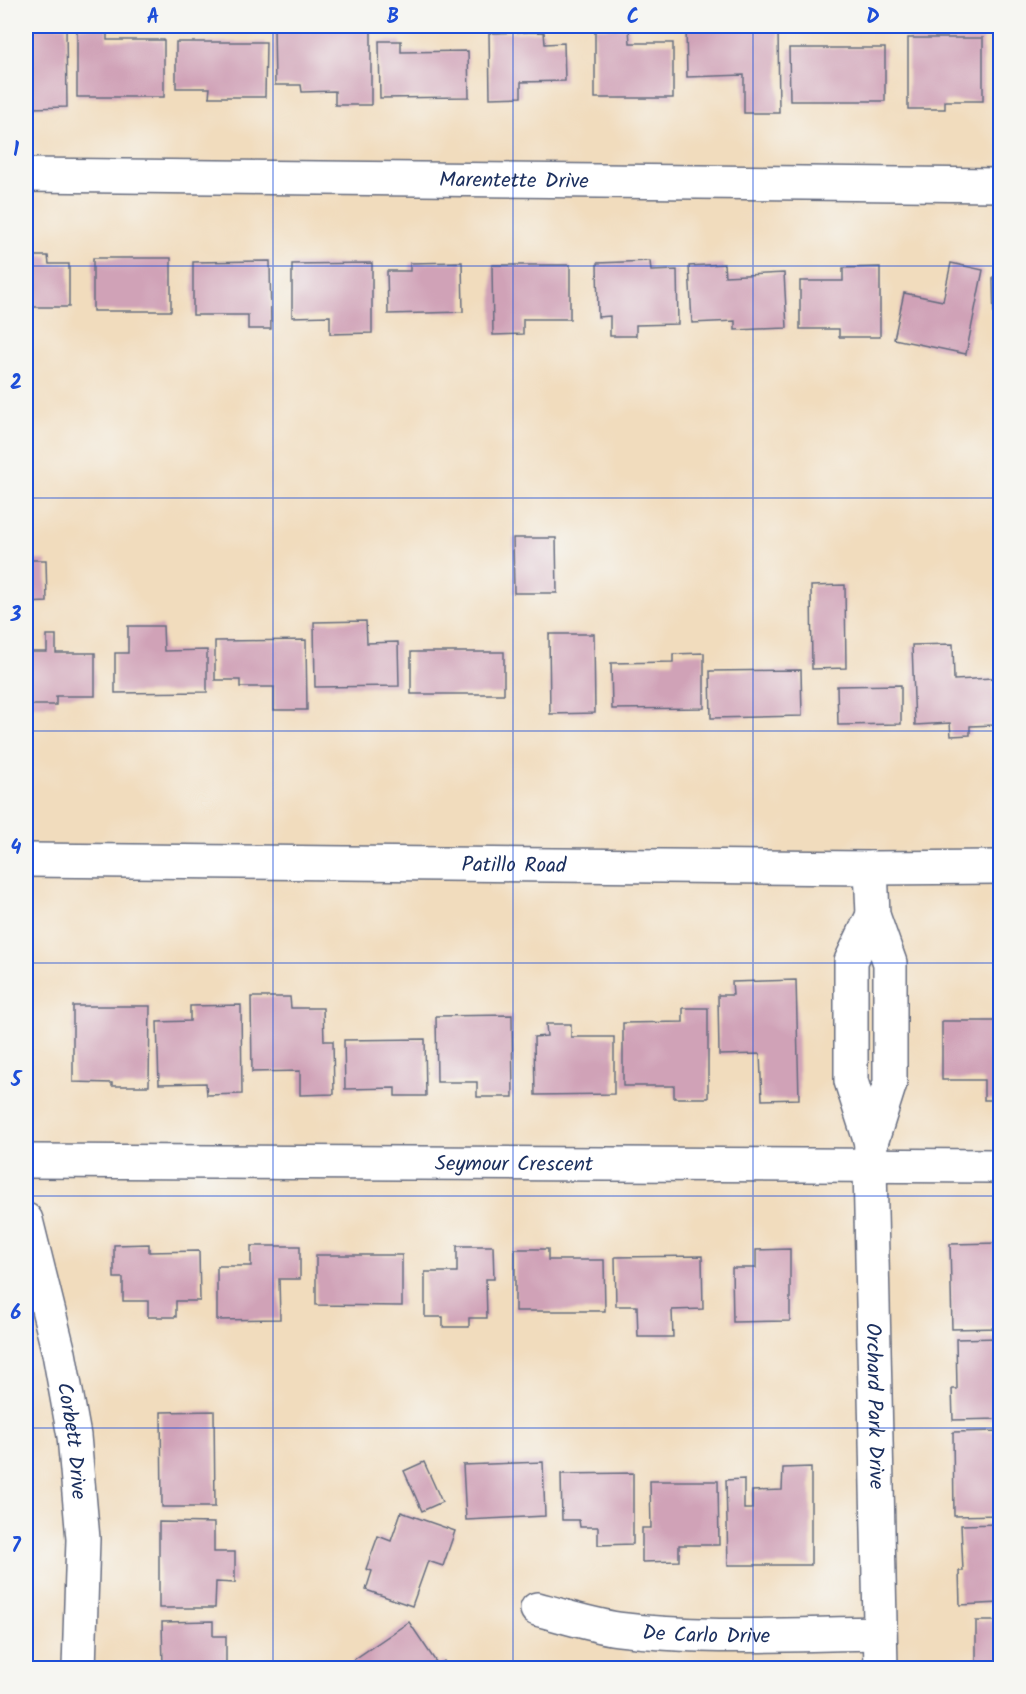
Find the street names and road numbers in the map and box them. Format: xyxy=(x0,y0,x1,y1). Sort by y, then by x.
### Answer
street label: Marentette Drive xyxy=(439,164,589,199)
street label: Patillo Road xyxy=(461,849,567,883)
street label: Seymour Crescent xyxy=(435,1148,594,1182)
street label: Orchard Park Drive xyxy=(855,1322,892,1490)
street label: Corbett Drive xyxy=(47,1380,95,1502)
street label: De Carlo Drive xyxy=(641,1617,771,1654)

